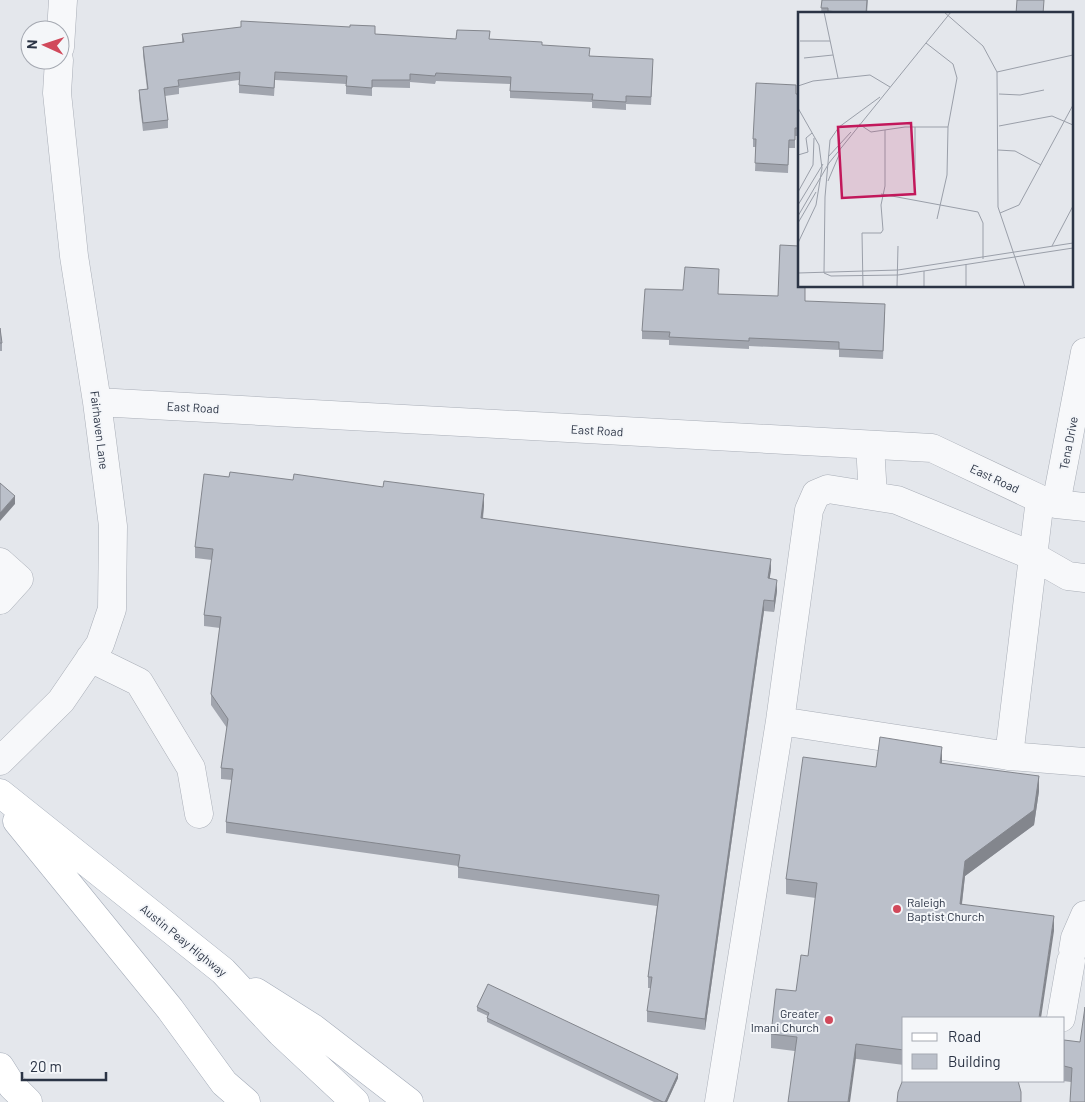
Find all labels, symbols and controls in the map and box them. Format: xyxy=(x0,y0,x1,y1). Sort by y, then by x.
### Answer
inset map xyxy=(798,12,1072,288)
north arrow xyxy=(20,20,70,70)
text: N xyxy=(23,39,40,49)
street label: Fairhaven Lane xyxy=(88,390,112,470)
street label: East Road xyxy=(166,399,220,415)
street label: Tena Drive xyxy=(1056,415,1080,471)
street label: East Road xyxy=(570,422,624,438)
street label: East Road xyxy=(968,461,1022,495)
place label: Raleigh Baptist Church xyxy=(907,895,984,923)
street label: Austin Peay Highway xyxy=(138,901,230,979)
marker: Raleigh Baptist Church xyxy=(891,903,903,915)
place label: Greater Imani Church xyxy=(751,1006,820,1034)
marker: Greater Imani Church xyxy=(823,1014,835,1026)
legend xyxy=(902,1017,1065,1082)
text: Road xyxy=(948,1027,981,1045)
scale bar xyxy=(22,1050,106,1082)
text: Building xyxy=(948,1052,1001,1070)
text: 20 m xyxy=(30,1057,62,1075)

